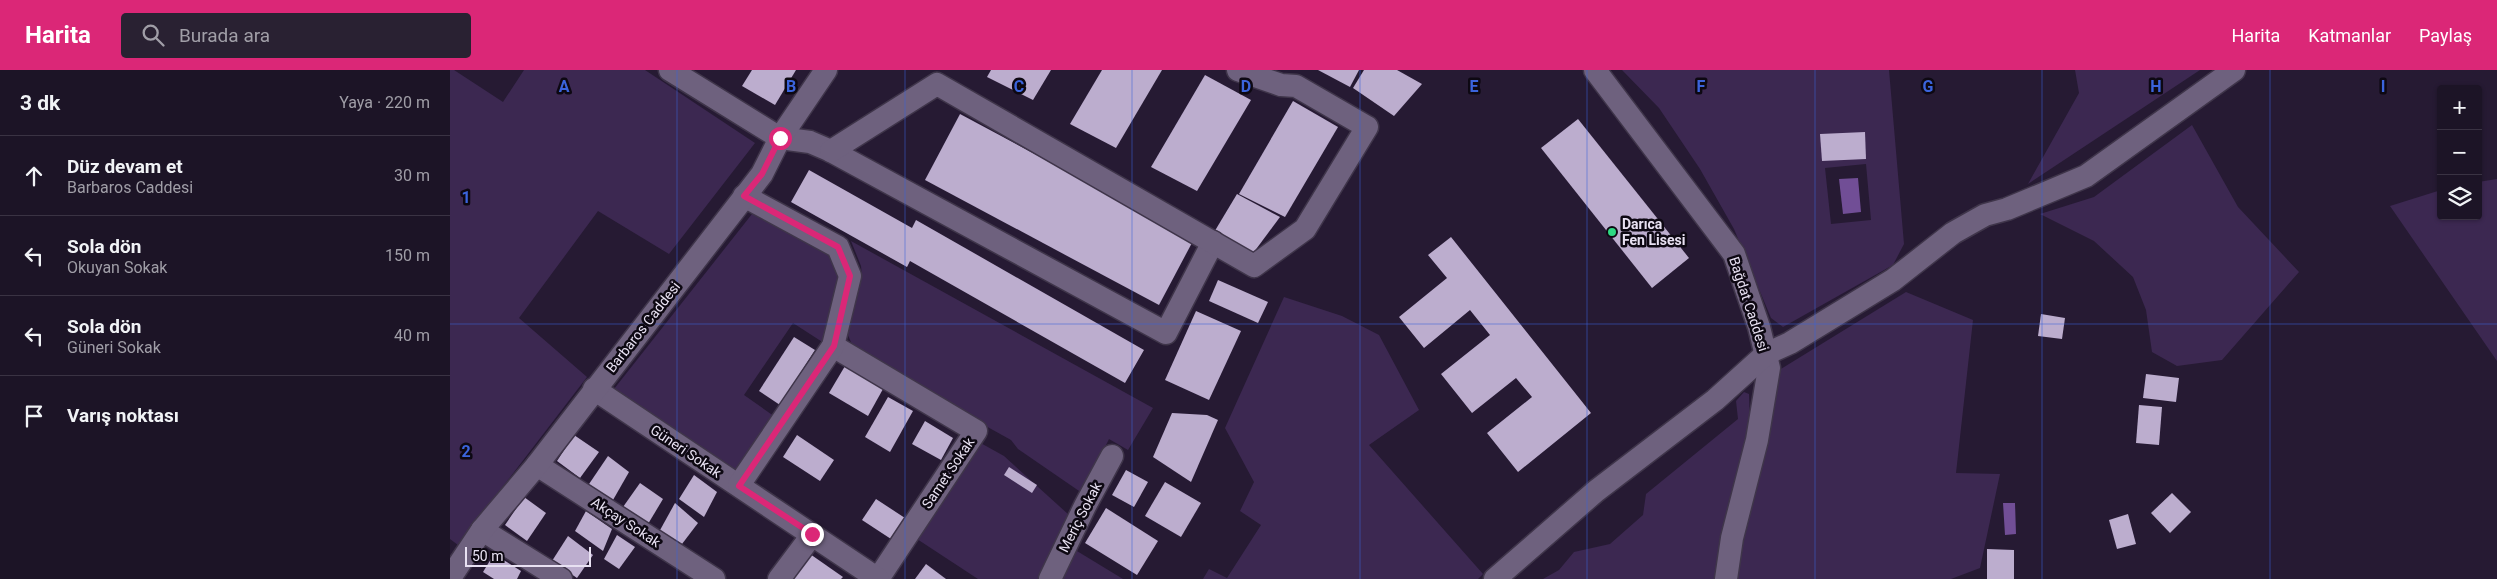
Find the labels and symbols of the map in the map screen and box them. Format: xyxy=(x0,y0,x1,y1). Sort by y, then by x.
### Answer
text: A xyxy=(559,77,570,96)
text: B xyxy=(786,77,796,96)
text: C xyxy=(1014,77,1024,96)
text: D xyxy=(1241,77,1251,96)
text: E xyxy=(1470,77,1479,96)
text: F xyxy=(1697,77,1706,96)
text: G xyxy=(1923,77,1934,96)
text: H xyxy=(2150,77,2162,96)
text: I xyxy=(2381,77,2385,96)
route start xyxy=(769,127,792,150)
text: 1 xyxy=(461,188,471,207)
place label: Darıca Fen Lisesi xyxy=(1622,216,1685,248)
marker: Darıca Fen Lisesi xyxy=(1606,226,1618,238)
street label: Bağdat Caddesi xyxy=(1726,255,1772,353)
street label: Barbaros Caddesi xyxy=(603,279,683,375)
street label: Güneri Sokak xyxy=(647,421,725,481)
street label: Samet Sokak xyxy=(918,434,978,511)
text: 2 xyxy=(461,442,471,461)
street label: Meriç Sokak xyxy=(1055,478,1105,555)
street label: Akçay Sokak xyxy=(588,494,664,551)
route end xyxy=(801,523,824,546)
scale bar xyxy=(465,544,591,567)

